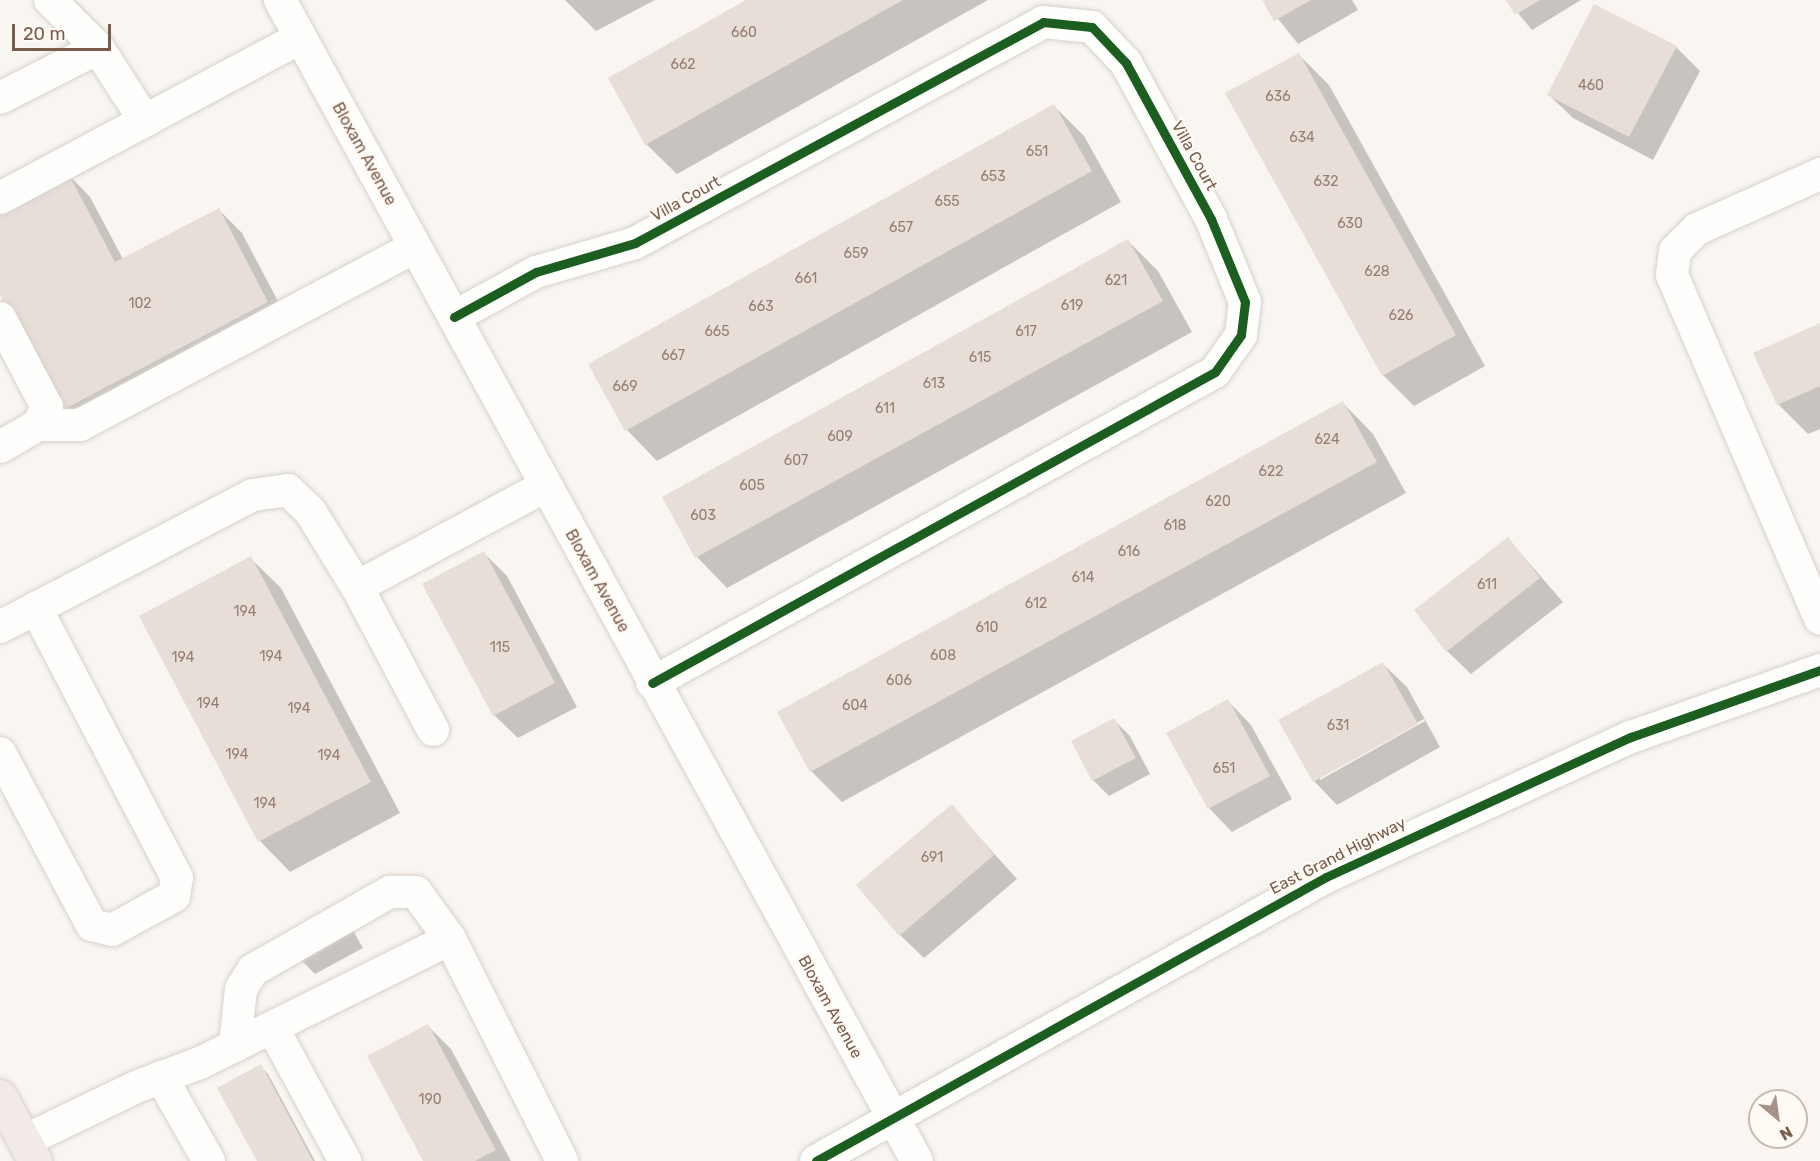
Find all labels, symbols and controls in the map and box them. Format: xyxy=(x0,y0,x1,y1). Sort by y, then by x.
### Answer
scale bar xyxy=(15,12,114,50)
text: 20 m xyxy=(23,23,65,45)
house number: 660 xyxy=(731,25,757,41)
house number: 662 xyxy=(670,57,696,73)
house number: 460 xyxy=(1578,78,1604,94)
house number: 636 xyxy=(1265,89,1291,105)
street label: Bloxam Avenue xyxy=(328,99,400,209)
street label: Villa Court xyxy=(1167,118,1221,194)
house number: 634 xyxy=(1289,130,1315,146)
house number: 651 xyxy=(1026,144,1048,160)
house number: 653 xyxy=(980,169,1006,185)
street label: Villa Court xyxy=(648,172,724,226)
house number: 632 xyxy=(1313,174,1339,190)
house number: 655 xyxy=(934,194,960,210)
house number: 630 xyxy=(1337,216,1363,232)
house number: 657 xyxy=(889,220,913,236)
house number: 659 xyxy=(843,246,869,262)
house number: 628 xyxy=(1364,264,1390,280)
house number: 661 xyxy=(795,271,817,287)
house number: 621 xyxy=(1105,273,1127,289)
house number: 102 xyxy=(128,296,152,312)
house number: 619 xyxy=(1061,298,1083,314)
house number: 663 xyxy=(748,299,774,315)
house number: 626 xyxy=(1388,308,1414,324)
house number: 665 xyxy=(704,324,730,340)
house number: 617 xyxy=(1015,324,1037,340)
house number: 667 xyxy=(661,348,685,364)
house number: 615 xyxy=(969,350,991,366)
house number: 613 xyxy=(923,376,945,392)
house number: 669 xyxy=(612,379,638,395)
house number: 611 xyxy=(875,401,895,417)
house number: 609 xyxy=(827,429,853,445)
house number: 624 xyxy=(1314,432,1340,448)
house number: 607 xyxy=(784,453,808,469)
house number: 622 xyxy=(1259,464,1283,480)
house number: 605 xyxy=(739,478,765,494)
house number: 620 xyxy=(1205,494,1231,510)
house number: 603 xyxy=(690,508,716,524)
house number: 618 xyxy=(1163,518,1187,534)
street label: Bloxam Avenue xyxy=(561,526,633,636)
house number: 616 xyxy=(1118,544,1140,560)
house number: 614 xyxy=(1072,570,1094,586)
house number: 611 xyxy=(1477,577,1497,593)
house number: 612 xyxy=(1025,596,1047,612)
house number: 194 xyxy=(234,604,256,620)
house number: 610 xyxy=(976,620,998,636)
house number: 115 xyxy=(490,640,510,656)
house number: 608 xyxy=(930,648,956,664)
house number: 194 xyxy=(260,649,282,665)
house number: 194 xyxy=(172,650,194,666)
house number: 606 xyxy=(886,673,912,689)
house number: 194 xyxy=(197,696,219,712)
house number: 604 xyxy=(842,698,868,714)
house number: 194 xyxy=(288,701,310,717)
house number: 631 xyxy=(1327,718,1349,734)
house number: 194 xyxy=(226,747,248,763)
house number: 194 xyxy=(318,748,340,764)
house number: 651 xyxy=(1213,761,1235,777)
house number: 194 xyxy=(254,796,276,812)
street label: East Grand Highway xyxy=(1267,813,1409,899)
house number: 691 xyxy=(921,850,943,866)
street label: Bloxam Avenue xyxy=(794,952,866,1062)
north arrow xyxy=(1748,1089,1808,1149)
house number: 190 xyxy=(418,1092,442,1108)
text: N xyxy=(1776,1122,1796,1145)

